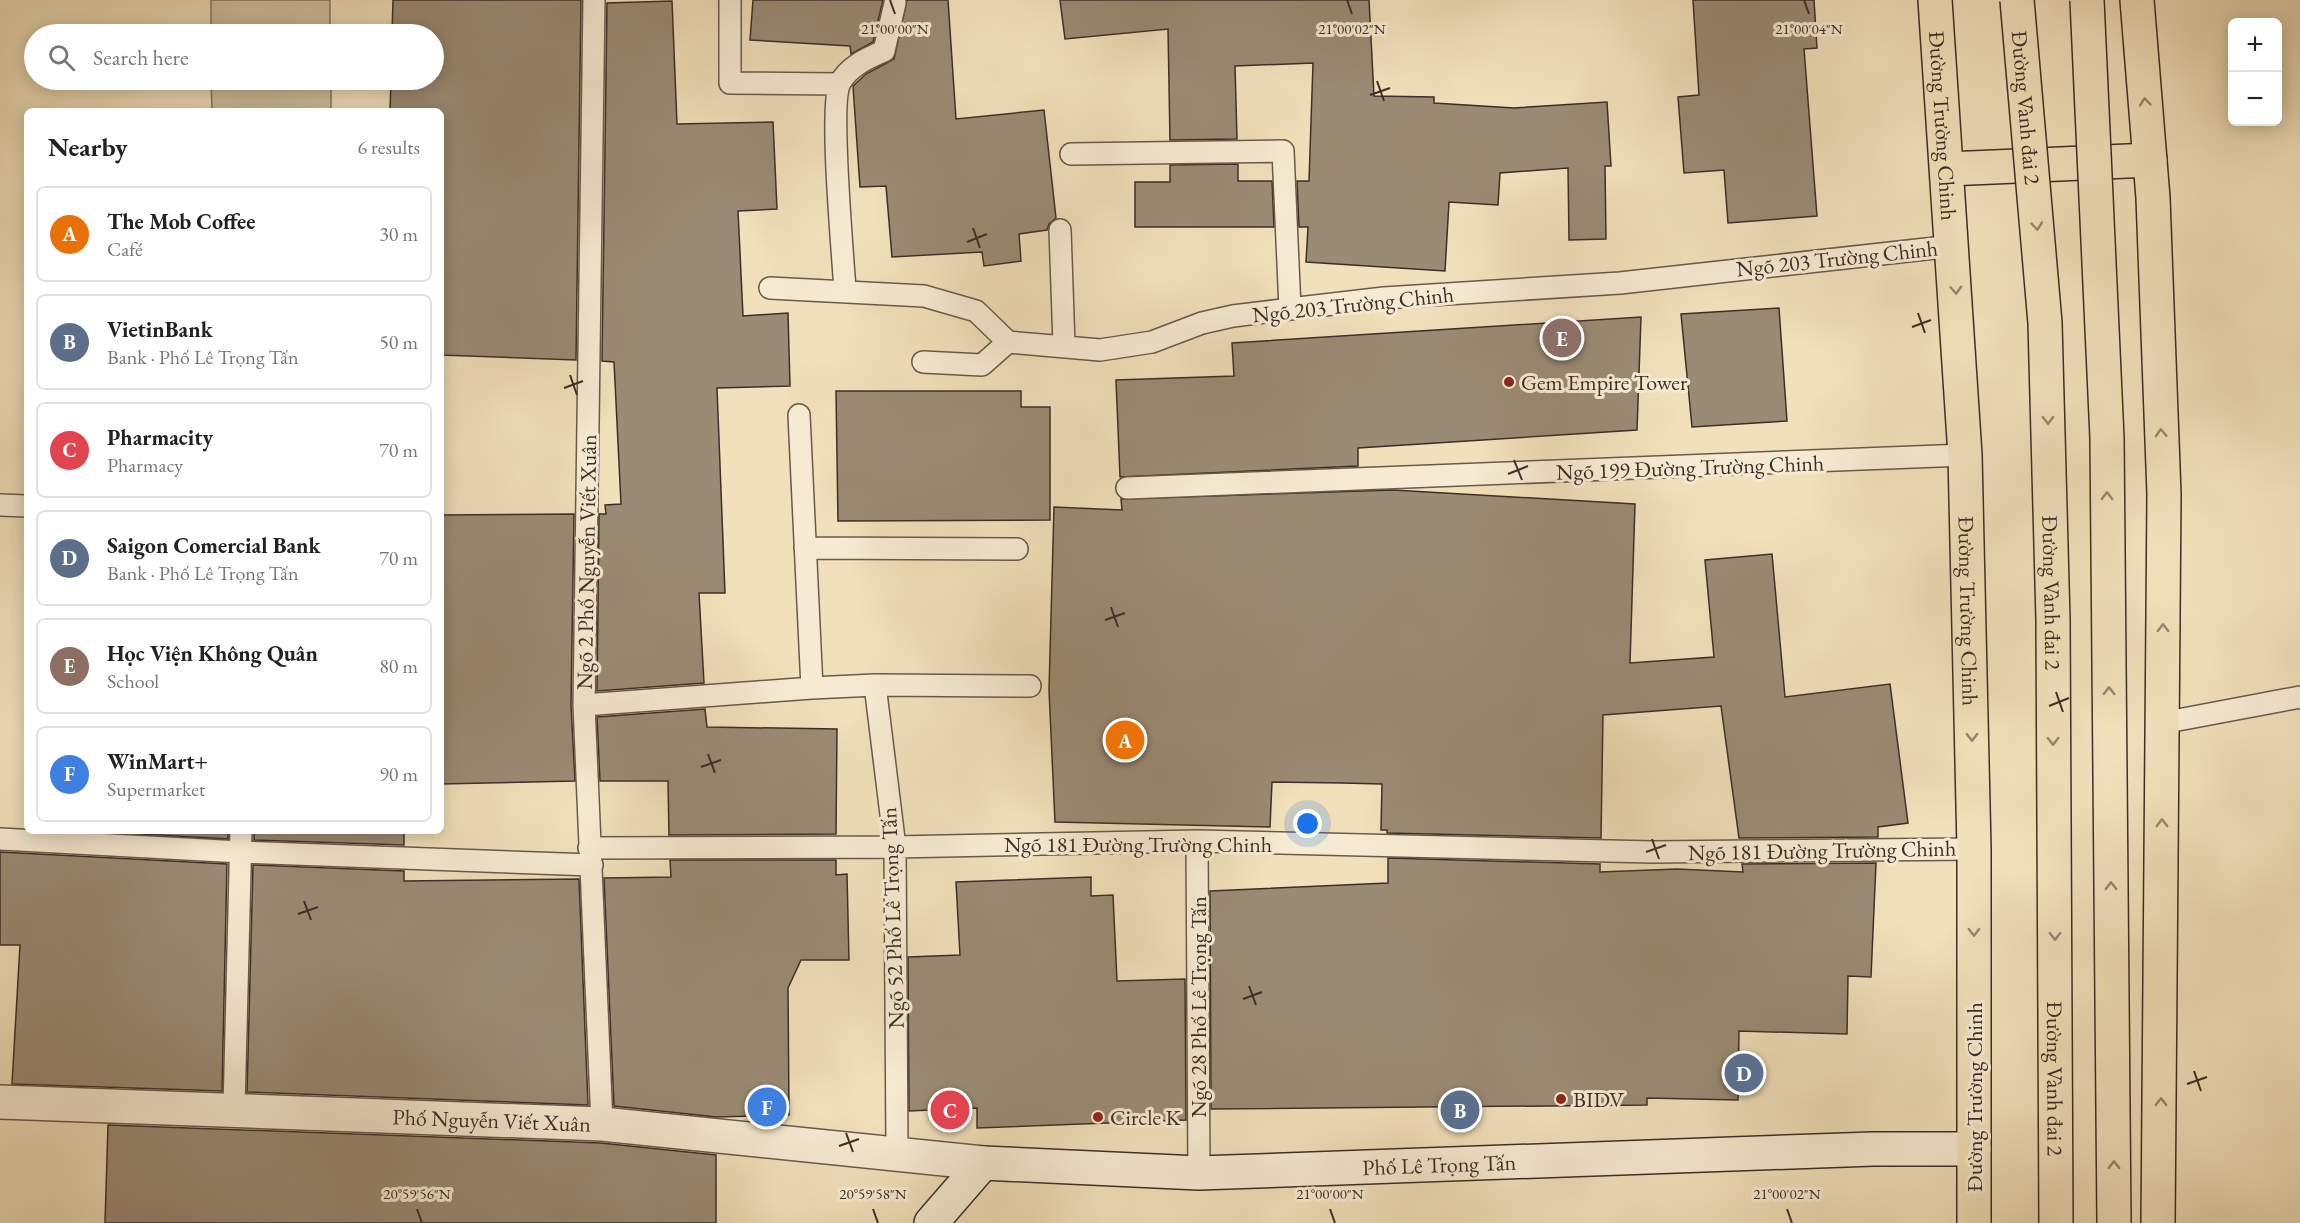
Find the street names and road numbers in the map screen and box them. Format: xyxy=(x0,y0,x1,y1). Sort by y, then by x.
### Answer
street label: Đường Vành đai 2 xyxy=(2005,29,2047,186)
street label: Đường Trường Chinh xyxy=(1922,30,1964,222)
street label: Ngõ 203 Trường Chinh xyxy=(1735,233,1939,284)
street label: Ngõ 203 Trường Chinh xyxy=(1251,279,1455,330)
street label: Ngõ 2 Phố Nguyễn Viết Xuân xyxy=(570,434,603,690)
street label: Ngõ 199 Đường Trường Chinh xyxy=(1555,448,1825,487)
street label: Đường Vành đai 2 xyxy=(2035,515,2067,671)
street label: Đường Trường Chinh xyxy=(1951,516,1985,706)
street label: Ngõ 52 Phố Lê Trọng Tấn xyxy=(874,806,911,1029)
street label: Ngõ 181 Đường Trường Chinh xyxy=(1004,830,1272,859)
street label: Ngõ 181 Đường Trường Chinh xyxy=(1688,834,1956,867)
street label: Ngõ 28 Phố Lê Trọng Tấn xyxy=(1184,896,1213,1118)
street label: Đường Vành đai 2 xyxy=(2040,1001,2070,1157)
street label: Đường Trường Chinh xyxy=(1960,1002,1989,1192)
street label: Phố Nguyễn Viết Xuân xyxy=(392,1102,592,1139)
street label: Phố Lê Trọng Tấn xyxy=(1362,1148,1517,1182)

